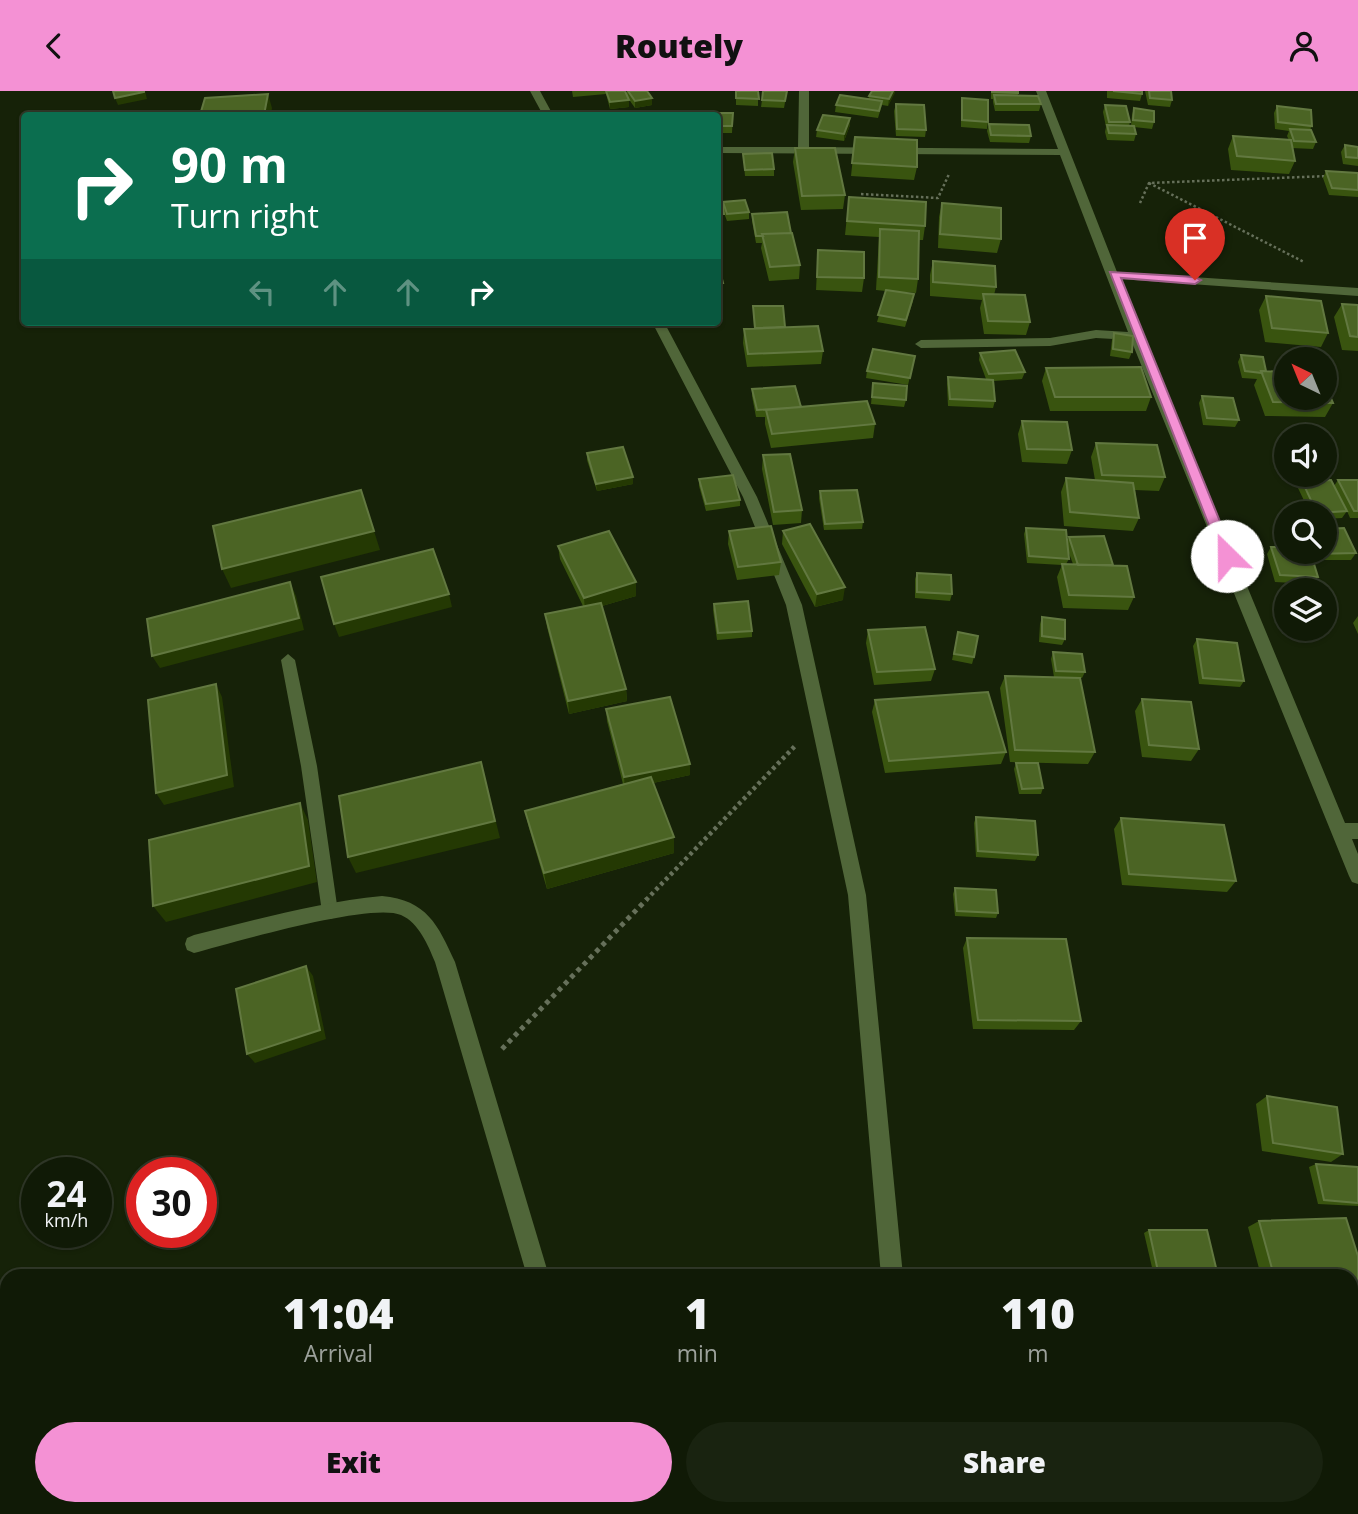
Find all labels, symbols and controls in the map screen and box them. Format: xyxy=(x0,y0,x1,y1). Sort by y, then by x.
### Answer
text: Routely xyxy=(615,24,743,67)
icon: back xyxy=(35,27,73,65)
icon: person xyxy=(1285,27,1323,65)
text: 90 m xyxy=(171,131,288,197)
icon: right xyxy=(56,140,147,231)
text: Turn right xyxy=(171,194,319,237)
pin xyxy=(1165,208,1225,280)
icon: arrive xyxy=(1176,219,1214,257)
icon: left xyxy=(243,273,281,311)
icon: ahead xyxy=(316,273,354,311)
icon: ahead xyxy=(389,273,427,311)
icon: right xyxy=(462,273,500,311)
north arrow xyxy=(1274,347,1337,409)
map controls xyxy=(1274,347,1337,641)
button: sound xyxy=(1274,424,1337,487)
button: search xyxy=(1274,501,1337,564)
position arrow xyxy=(1190,519,1264,593)
button: layers xyxy=(1274,578,1337,641)
speed limit sign: 30 xyxy=(126,1157,217,1248)
text: 24 xyxy=(46,1170,87,1217)
text: km/h xyxy=(45,1208,88,1232)
text: 11:04 xyxy=(283,1284,394,1341)
text: 1 xyxy=(685,1284,710,1341)
text: 110 xyxy=(1001,1284,1075,1341)
text: Arrival xyxy=(304,1337,373,1369)
text: min xyxy=(677,1337,718,1369)
text: m xyxy=(1027,1337,1049,1369)
button: Exit xyxy=(35,1422,672,1502)
button: Share xyxy=(686,1422,1323,1502)

